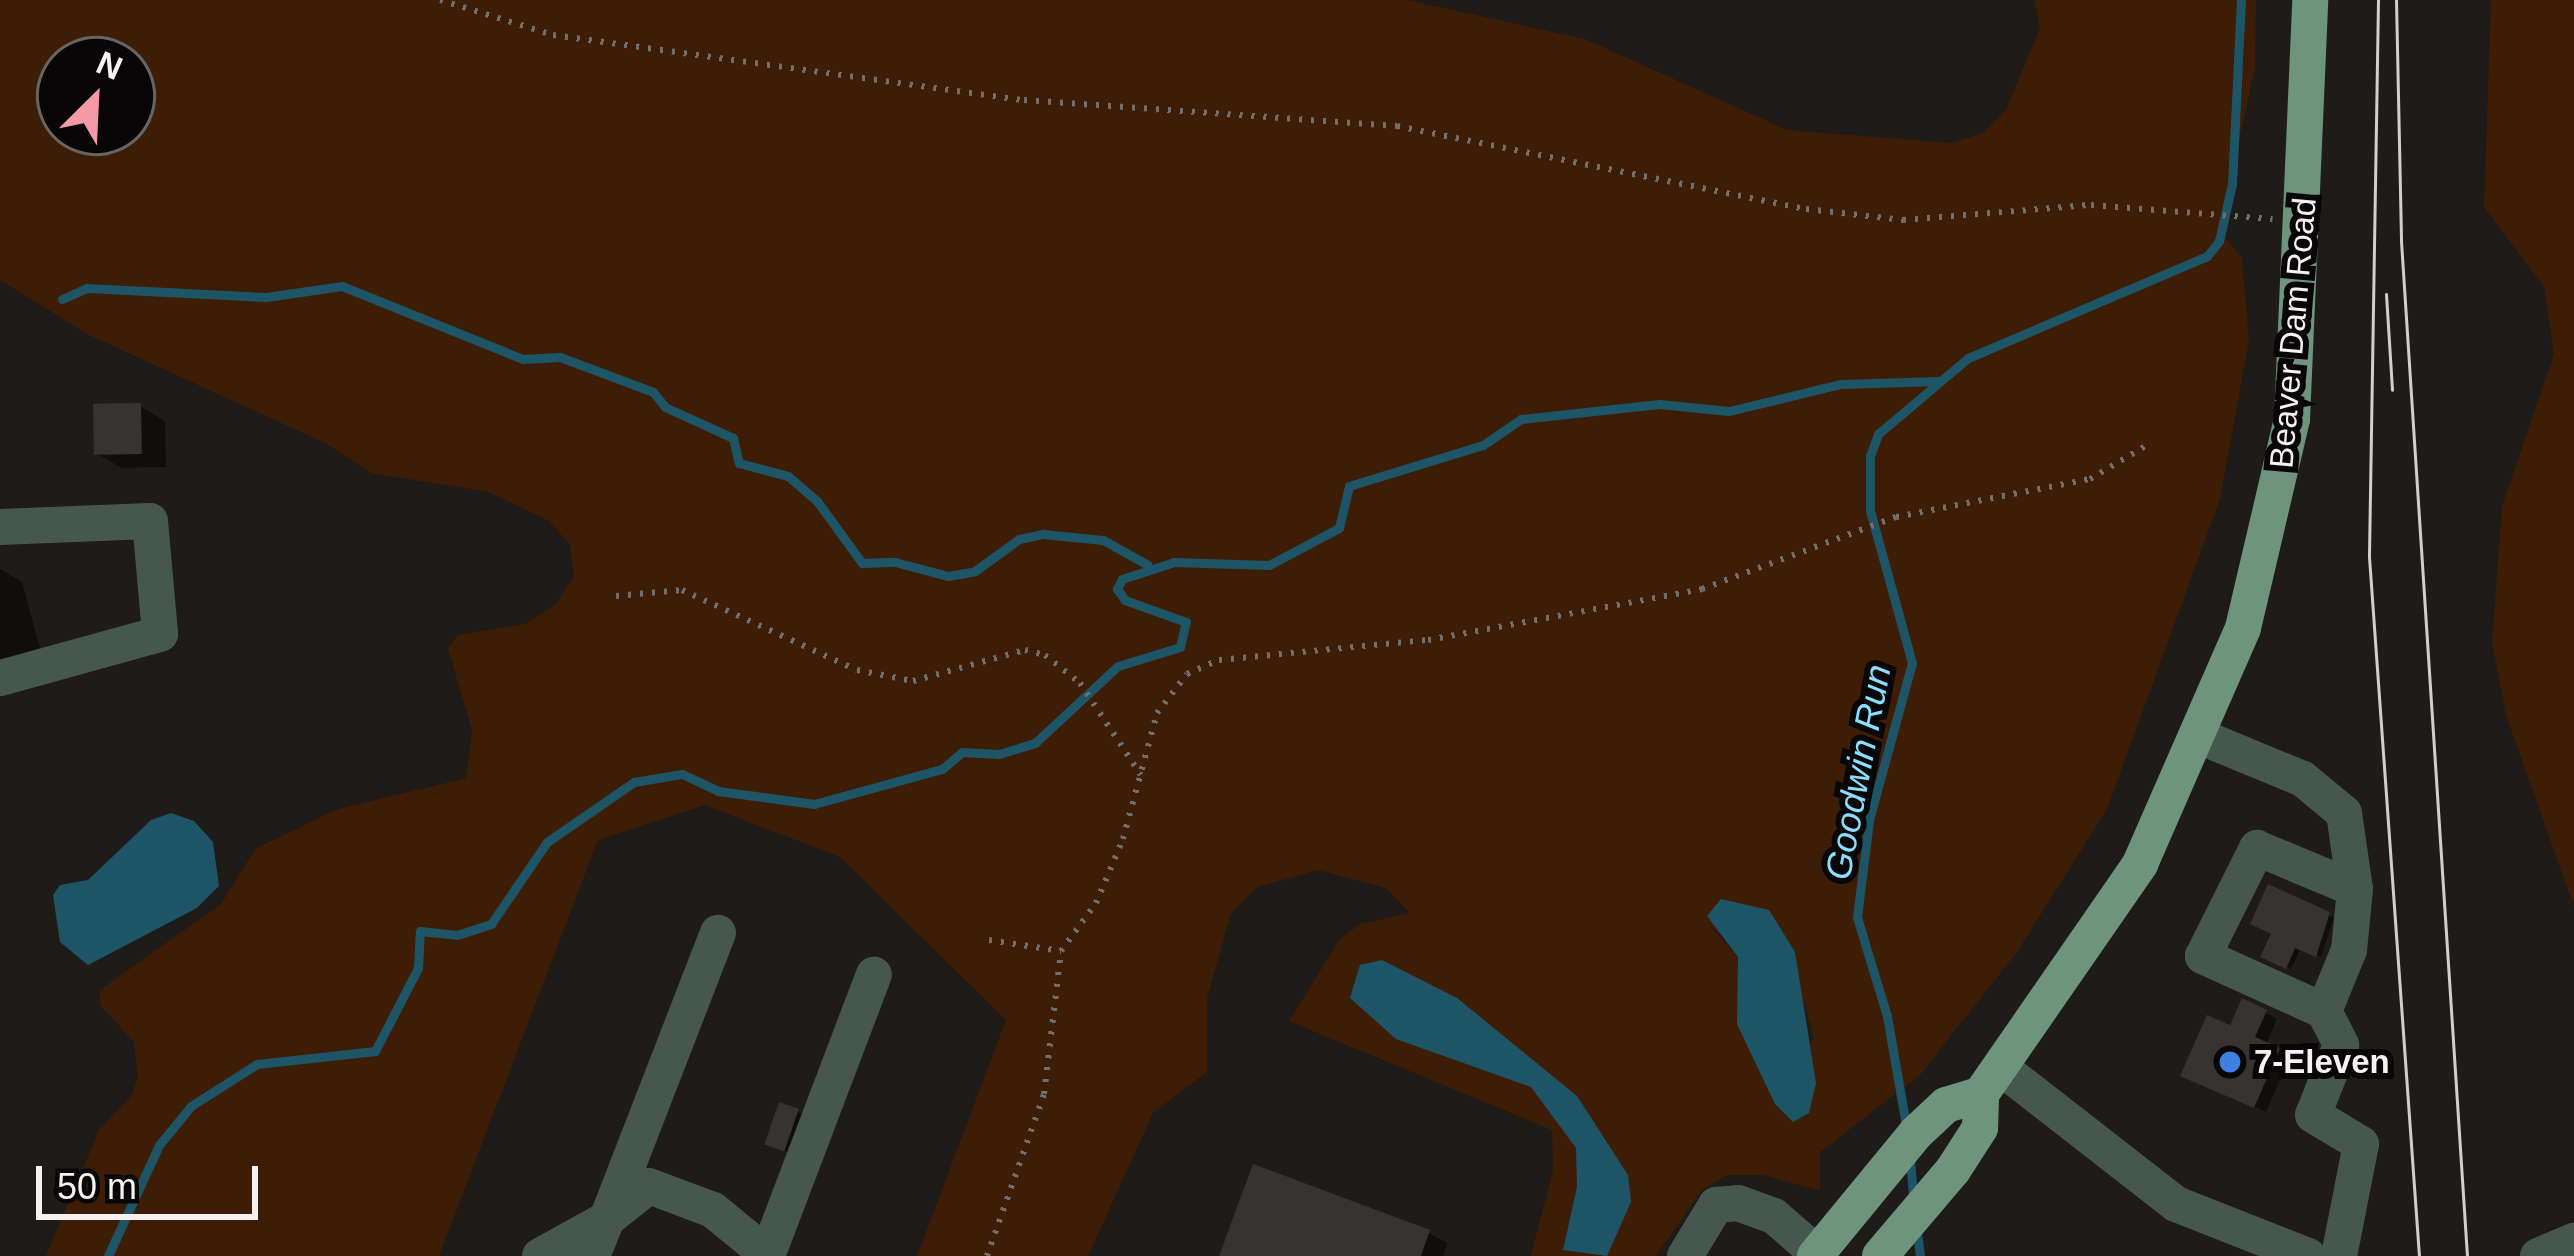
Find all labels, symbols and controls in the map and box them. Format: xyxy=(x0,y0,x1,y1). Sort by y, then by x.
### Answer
north arrow xyxy=(36,36,156,156)
text: N xyxy=(91,44,128,87)
street label: Beaver Dam Road xyxy=(2261,196,2325,470)
water label: Goodwin Run xyxy=(1816,661,1900,883)
place label: 7-Eleven xyxy=(2254,1042,2390,1082)
marker: 7-Eleven xyxy=(2217,1049,2243,1075)
scale bar xyxy=(42,1142,264,1216)
text: 50 m xyxy=(57,1166,137,1207)

